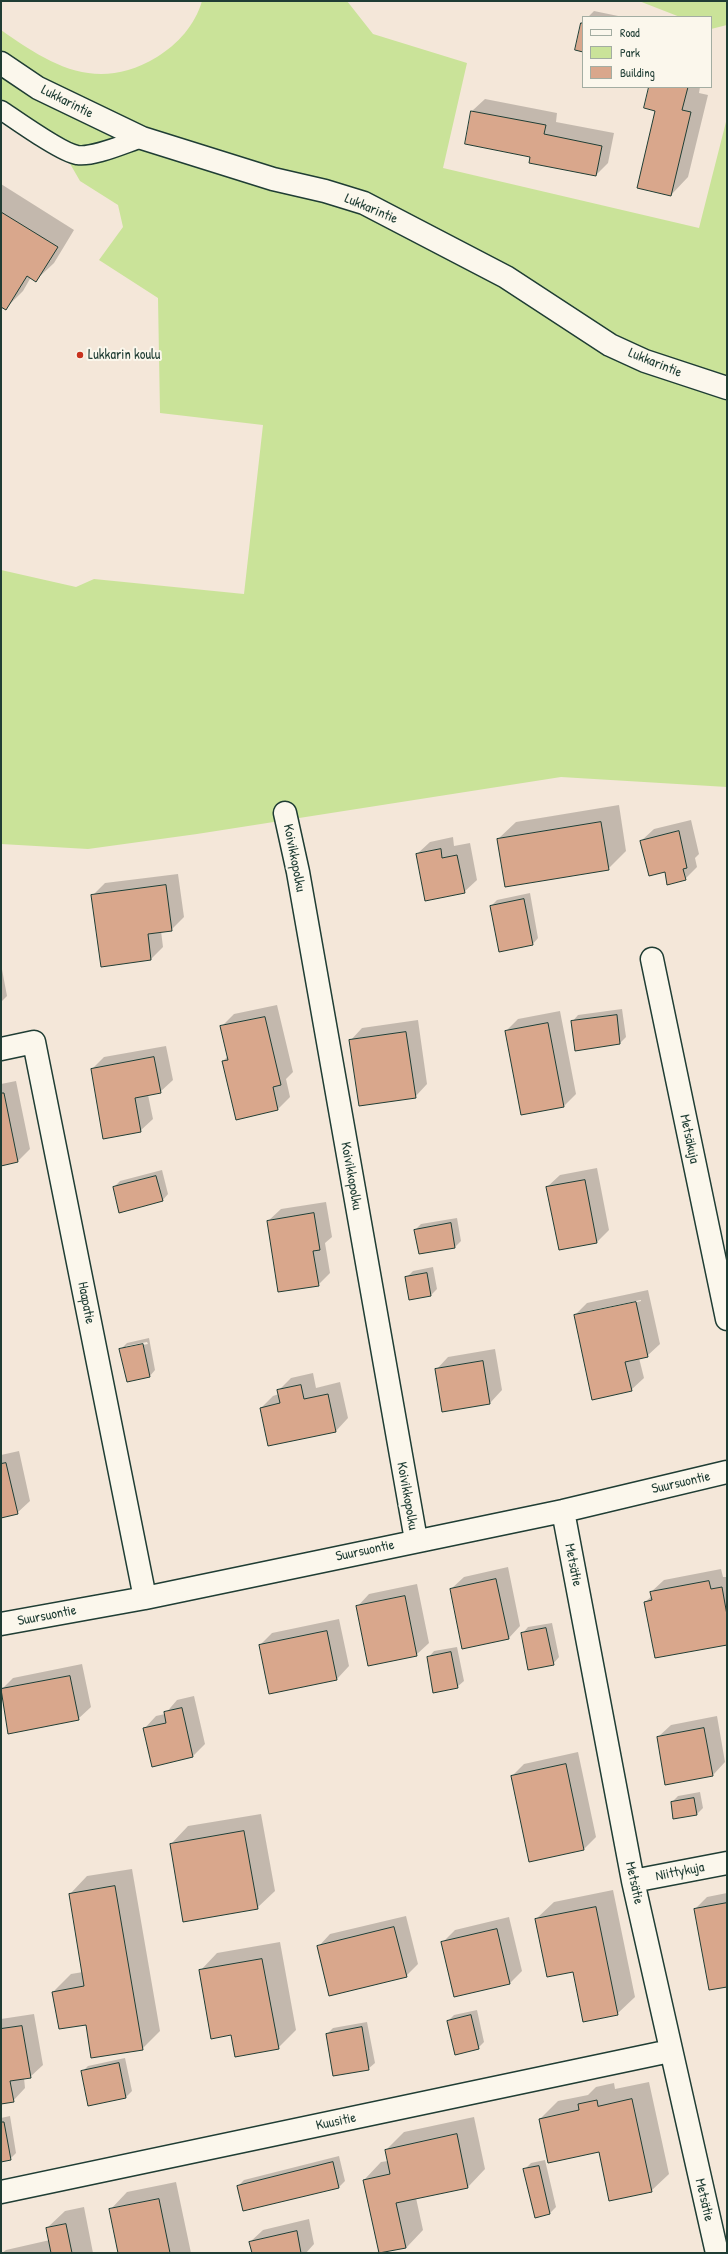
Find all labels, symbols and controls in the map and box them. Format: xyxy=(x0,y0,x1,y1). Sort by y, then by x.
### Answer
legend xyxy=(582,16,712,88)
text: Road xyxy=(620,24,640,41)
text: Park xyxy=(620,44,640,61)
text: Building xyxy=(620,64,655,81)
street label: Lukkarintie xyxy=(38,82,96,122)
street label: Lukkarintie xyxy=(342,190,400,228)
street label: Lukkarintie xyxy=(626,345,684,381)
place label: Lukkarin koulu xyxy=(88,347,160,363)
marker: Lukkarin koulu xyxy=(75,350,85,360)
street label: Koivikkopolku xyxy=(279,823,309,893)
street label: Metsäkuja xyxy=(676,1113,702,1165)
street label: Koivikkopolku xyxy=(337,1141,365,1211)
street label: Haapatie xyxy=(74,1281,98,1325)
street label: Koivikkopolku xyxy=(393,1461,421,1531)
street label: Suursuontie xyxy=(650,1468,712,1498)
street label: Suursuontie xyxy=(334,1537,396,1565)
street label: Metsätie xyxy=(561,1542,585,1588)
street label: Suursuontie xyxy=(16,1602,78,1630)
street label: Niittykuja xyxy=(654,1859,706,1885)
street label: Metsätie xyxy=(621,1860,647,1906)
street label: Kuusitie xyxy=(314,2110,358,2134)
street label: Metsätie xyxy=(691,2177,717,2223)

